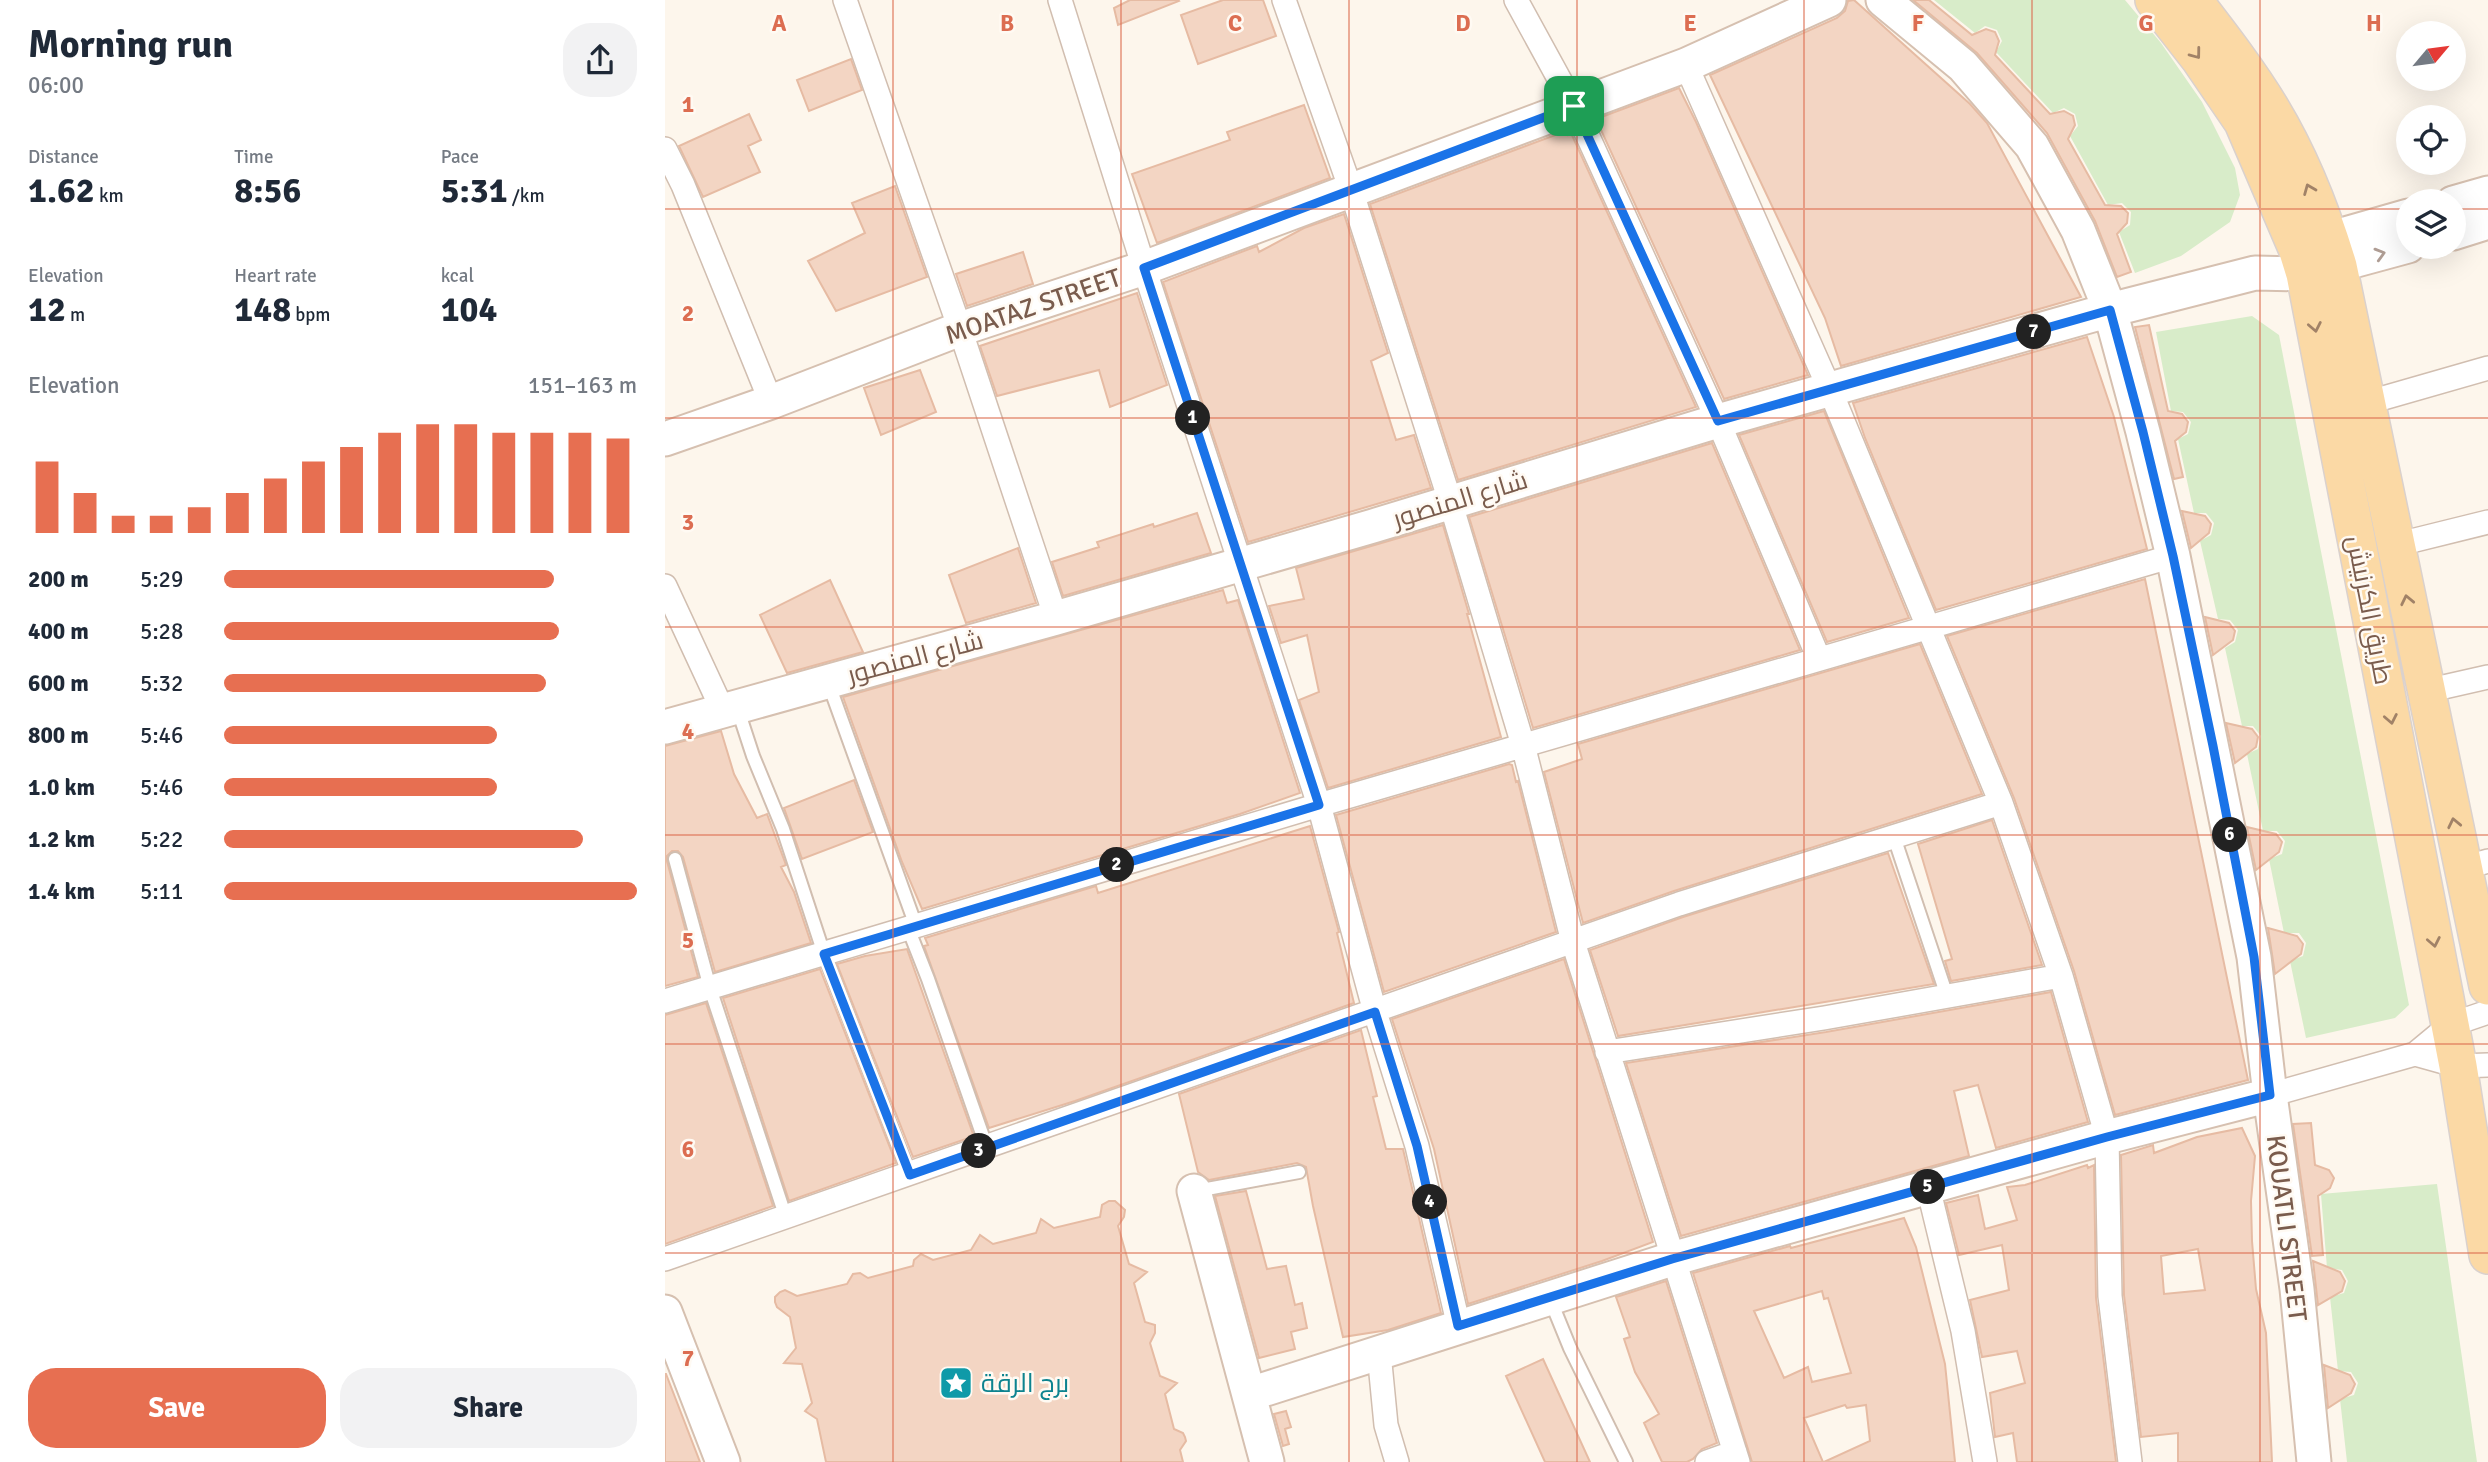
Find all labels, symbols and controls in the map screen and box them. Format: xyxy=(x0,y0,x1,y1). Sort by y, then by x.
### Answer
text: A xyxy=(772,9,787,38)
text: B xyxy=(1000,9,1014,38)
text: C xyxy=(1228,9,1242,38)
text: D xyxy=(1455,9,1471,38)
text: E xyxy=(1683,9,1697,38)
text: F xyxy=(1912,9,1924,38)
text: G xyxy=(2138,9,2154,38)
text: H xyxy=(2366,9,2382,38)
text: Morning run xyxy=(28,21,233,68)
north arrow xyxy=(2396,21,2466,91)
map controls xyxy=(2396,21,2466,259)
button: share xyxy=(563,23,637,97)
one-way arrow xyxy=(2188,46,2200,59)
text: 06:00 xyxy=(28,71,84,100)
pin xyxy=(1544,76,1604,136)
icon: arrive xyxy=(1555,87,1593,125)
text: 1 xyxy=(682,90,694,119)
button: locate xyxy=(2396,105,2466,175)
text: Distance xyxy=(28,145,99,169)
text: Time xyxy=(234,145,273,169)
text: Pace xyxy=(441,145,479,169)
text: 1.62 xyxy=(28,169,95,212)
text: 8:56 xyxy=(234,169,301,212)
text: 5:31 xyxy=(441,169,508,212)
text: km xyxy=(95,184,124,208)
text: /km xyxy=(508,184,545,208)
one-way arrow xyxy=(2304,184,2318,196)
button: layers xyxy=(2396,189,2466,259)
one-way arrow xyxy=(2374,248,2386,262)
street label: MOATAZ STREET xyxy=(941,262,1126,352)
text: Elevation xyxy=(28,264,104,288)
text: Heart rate xyxy=(234,264,317,288)
text: kcal xyxy=(441,264,474,288)
text: 12 xyxy=(28,288,66,331)
text: 148 xyxy=(234,288,291,331)
text: 104 xyxy=(441,288,497,331)
text: 2 xyxy=(682,299,694,328)
text: m xyxy=(66,303,85,327)
text: bpm xyxy=(291,303,330,327)
pin: 7 xyxy=(2017,314,2051,350)
text: 7 xyxy=(2028,319,2039,343)
one-way arrow xyxy=(2307,321,2322,333)
text: Elevation xyxy=(28,371,120,400)
text: 151–163 m xyxy=(528,371,637,400)
pin: 1 xyxy=(1175,400,1211,436)
text: 1 xyxy=(1187,405,1198,429)
street label: شارع المنصور xyxy=(1387,464,1532,536)
text: 3 xyxy=(682,508,694,537)
street label: طريق الكرنيش xyxy=(2339,533,2399,687)
text: 200 m xyxy=(28,565,89,594)
text: 5:29 xyxy=(140,565,183,594)
one-way arrow xyxy=(2401,594,2416,606)
text: 400 m xyxy=(28,617,89,646)
text: 5:28 xyxy=(140,617,183,646)
street label: شارع المنصور xyxy=(842,624,987,692)
text: 600 m xyxy=(28,669,89,698)
text: 5:32 xyxy=(140,669,183,698)
one-way arrow xyxy=(2383,713,2398,725)
text: 4 xyxy=(682,717,694,746)
text: 800 m xyxy=(28,721,89,750)
text: 5:46 xyxy=(140,721,183,750)
text: 1.0 km xyxy=(28,773,95,802)
text: 5:46 xyxy=(140,773,183,802)
one-way arrow xyxy=(2447,817,2462,829)
pin: 6 xyxy=(2213,818,2247,852)
text: 6 xyxy=(2224,822,2235,846)
text: 1.2 km xyxy=(28,825,95,854)
text: 5:22 xyxy=(140,825,183,854)
pin: 2 xyxy=(1099,848,1135,882)
text: 2 xyxy=(1111,852,1122,876)
text: 1.4 km xyxy=(28,877,95,906)
text: 5:11 xyxy=(140,877,183,906)
text: 5 xyxy=(682,926,694,955)
one-way arrow xyxy=(2426,936,2441,948)
street label: KOUATLI STREET xyxy=(2259,1133,2313,1323)
pin: 3 xyxy=(961,1134,997,1168)
text: 6 xyxy=(682,1135,694,1164)
text: 3 xyxy=(973,1138,984,1162)
pin: 5 xyxy=(1911,1170,1945,1204)
text: 5 xyxy=(1922,1174,1933,1198)
pin: 4 xyxy=(1413,1184,1447,1220)
text: 4 xyxy=(1424,1189,1435,1213)
text: 7 xyxy=(682,1344,694,1373)
place icon: برج الرقة xyxy=(937,1364,975,1402)
button: Save xyxy=(28,1368,326,1448)
button: Share xyxy=(340,1368,637,1448)
place label: برج الرقة xyxy=(981,1368,1069,1400)

